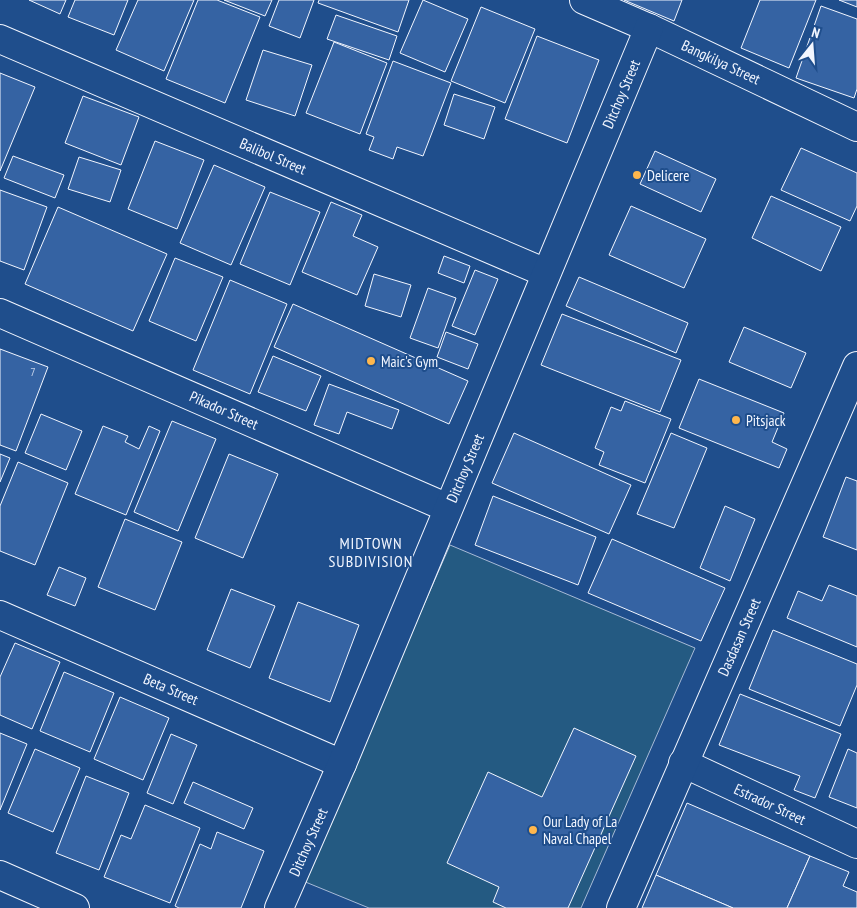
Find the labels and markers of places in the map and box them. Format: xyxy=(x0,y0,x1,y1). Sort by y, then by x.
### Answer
place label: Delicere xyxy=(647,166,689,185)
marker: Delicere xyxy=(631,169,643,181)
place label: Maic's Gym xyxy=(381,352,438,371)
marker: Maic's Gym xyxy=(365,355,377,367)
place label: Pitsjack xyxy=(746,411,786,430)
marker: Pitsjack xyxy=(730,414,742,426)
place label: Our Lady of La Naval Chapel xyxy=(543,812,617,848)
marker: Our Lady of La Naval Chapel xyxy=(527,824,539,836)

